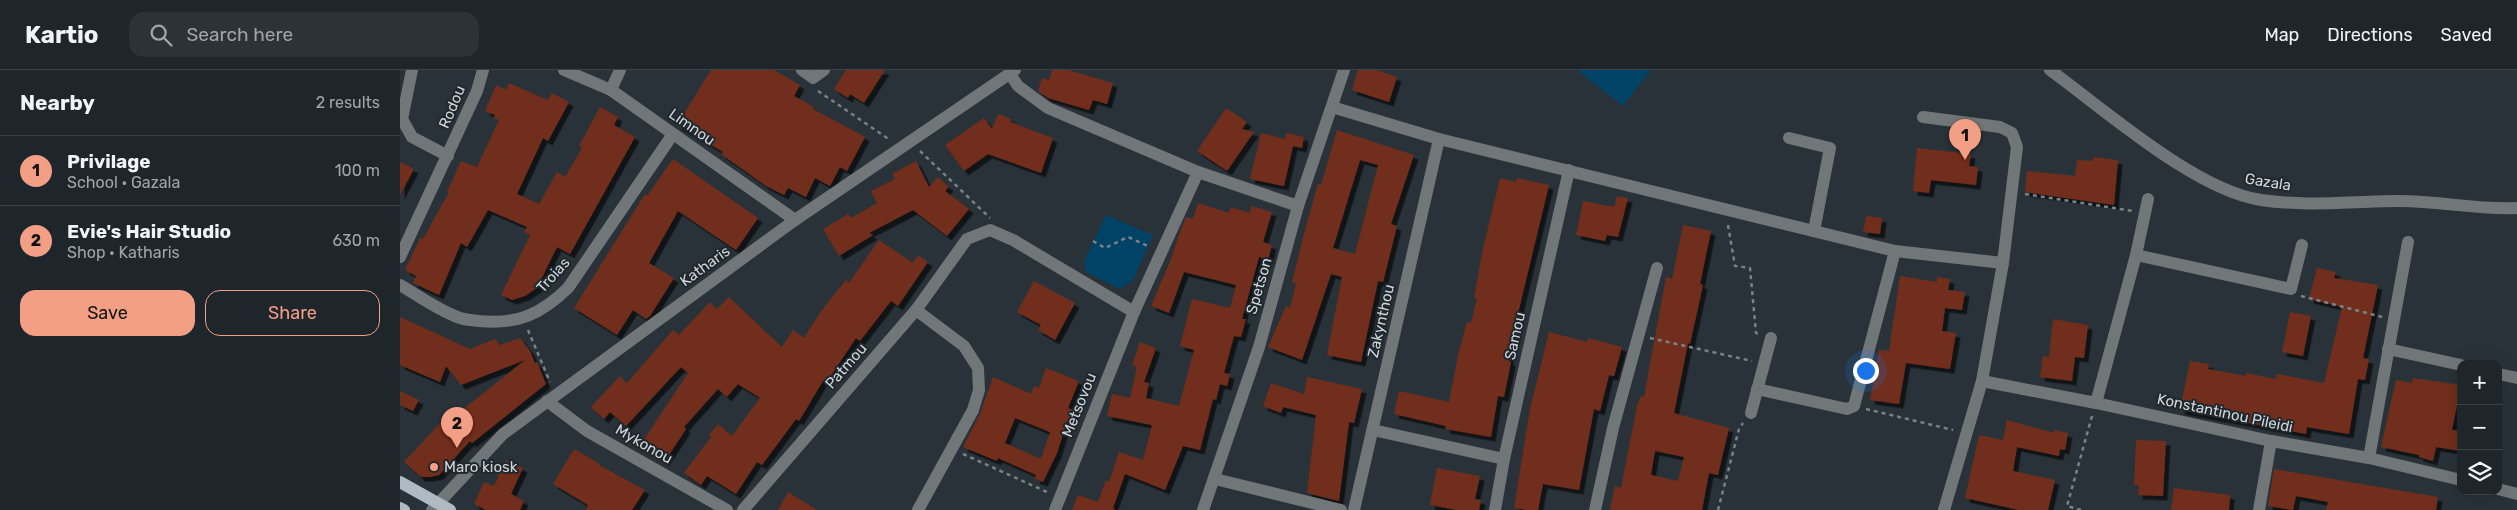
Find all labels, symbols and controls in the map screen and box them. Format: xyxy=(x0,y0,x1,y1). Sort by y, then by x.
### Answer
search box xyxy=(129,12,479,57)
text: Kartio xyxy=(25,21,99,49)
icon: search xyxy=(147,21,175,49)
text: Search here xyxy=(187,23,293,46)
text: Map xyxy=(2264,24,2299,46)
text: Directions xyxy=(2327,24,2413,46)
text: Saved xyxy=(2441,24,2492,46)
street label: Rodou xyxy=(435,83,469,131)
text: Nearby xyxy=(20,90,95,115)
text: 2 results xyxy=(316,93,380,112)
street label: Limnou xyxy=(665,105,719,149)
pin: 1 xyxy=(1949,119,1981,160)
text: Privilage xyxy=(67,150,151,173)
text: 1 xyxy=(32,161,40,180)
text: 100 m xyxy=(335,161,380,180)
street label: Gazala xyxy=(2244,169,2292,195)
text: School · Gazala xyxy=(67,173,180,192)
text: Evie's Hair Studio xyxy=(67,220,231,243)
text: 2 xyxy=(31,231,41,250)
text: 630 m xyxy=(332,231,380,250)
street label: Katharis xyxy=(676,242,734,290)
text: Shop · Katharis xyxy=(67,243,180,262)
street label: Troias xyxy=(533,253,574,296)
street label: Spetson xyxy=(1242,256,1276,316)
street label: Zakynthou xyxy=(1364,282,1398,360)
button: Save xyxy=(20,290,195,336)
button: Share xyxy=(205,290,380,336)
street label: Samou xyxy=(1501,310,1529,362)
street label: Patmou xyxy=(821,340,871,392)
your location xyxy=(1853,358,1879,384)
map controls xyxy=(2457,360,2502,495)
button: + xyxy=(2457,360,2502,405)
street label: Metsovou xyxy=(1058,370,1100,440)
street label: Konstantinou Pileidi xyxy=(2155,390,2295,436)
button: − xyxy=(2457,405,2502,450)
pin: 2 xyxy=(441,407,473,448)
street label: Mykonou xyxy=(612,420,676,468)
button: layers xyxy=(2457,450,2502,495)
place label: Maro kiosk xyxy=(444,458,518,476)
marker: Maro kiosk xyxy=(428,461,440,473)

